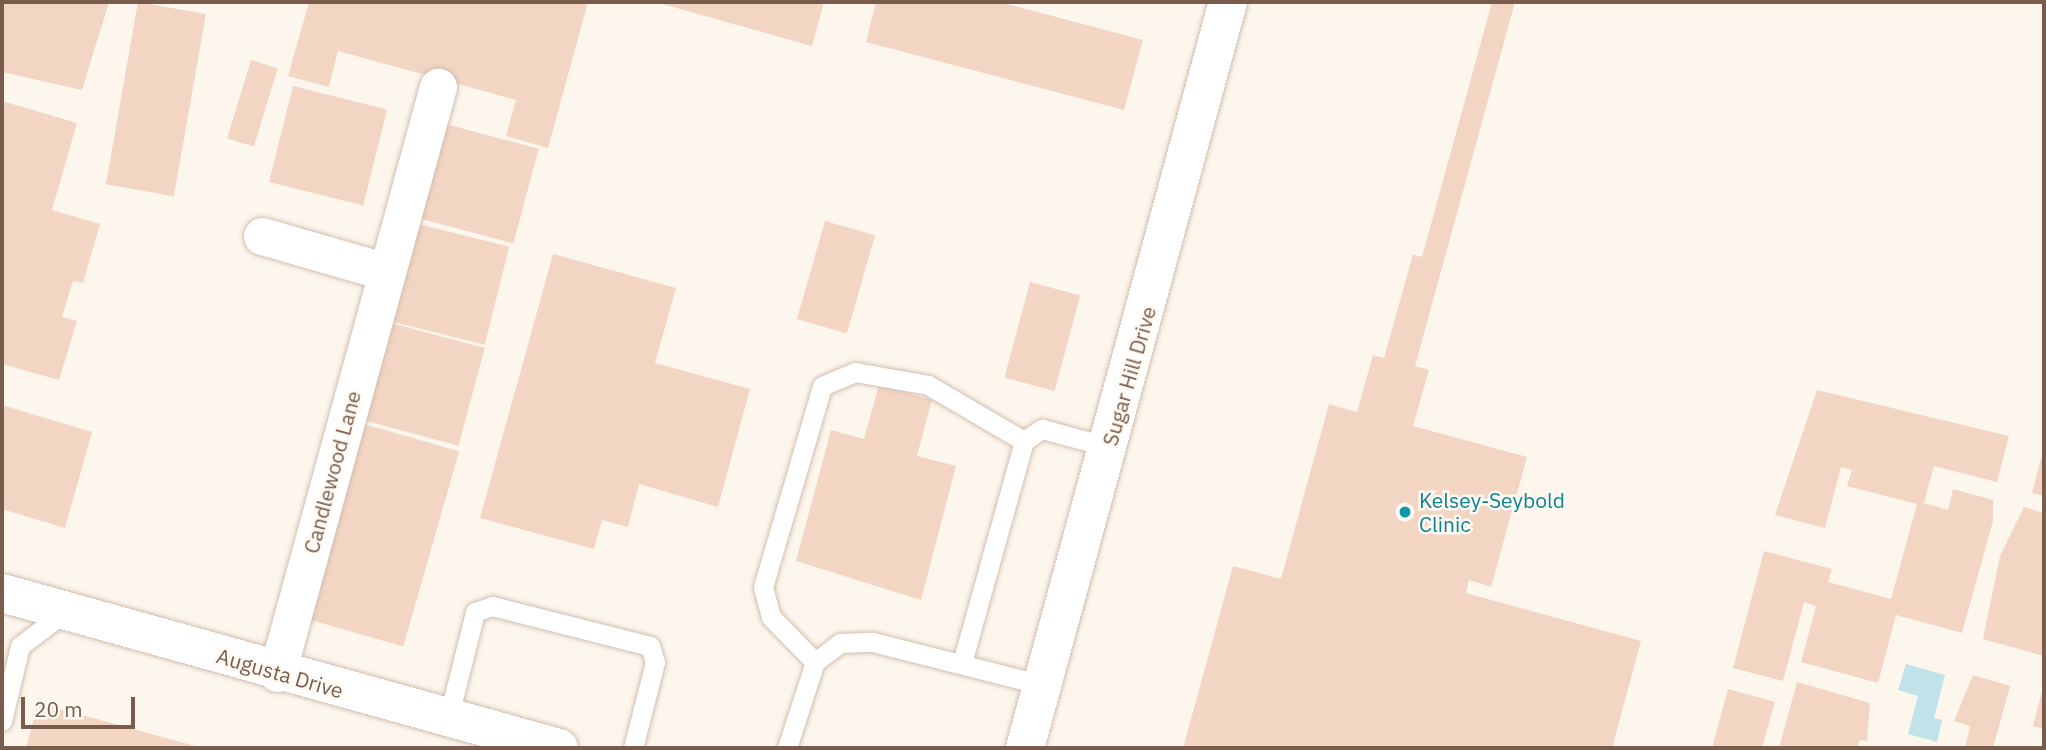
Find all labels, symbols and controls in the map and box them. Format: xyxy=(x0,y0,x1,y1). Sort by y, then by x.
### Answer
street label: Sugar Hill Drive xyxy=(1097,303,1161,449)
street label: Candlewood Lane xyxy=(298,388,366,556)
place label: Kelsey-Seybold Clinic xyxy=(1419,487,1565,537)
marker: Kelsey-Seybold Clinic xyxy=(1397,504,1413,520)
street label: Augusta Drive xyxy=(214,643,346,703)
scale bar xyxy=(24,684,138,728)
text: 20 m xyxy=(34,695,83,723)

